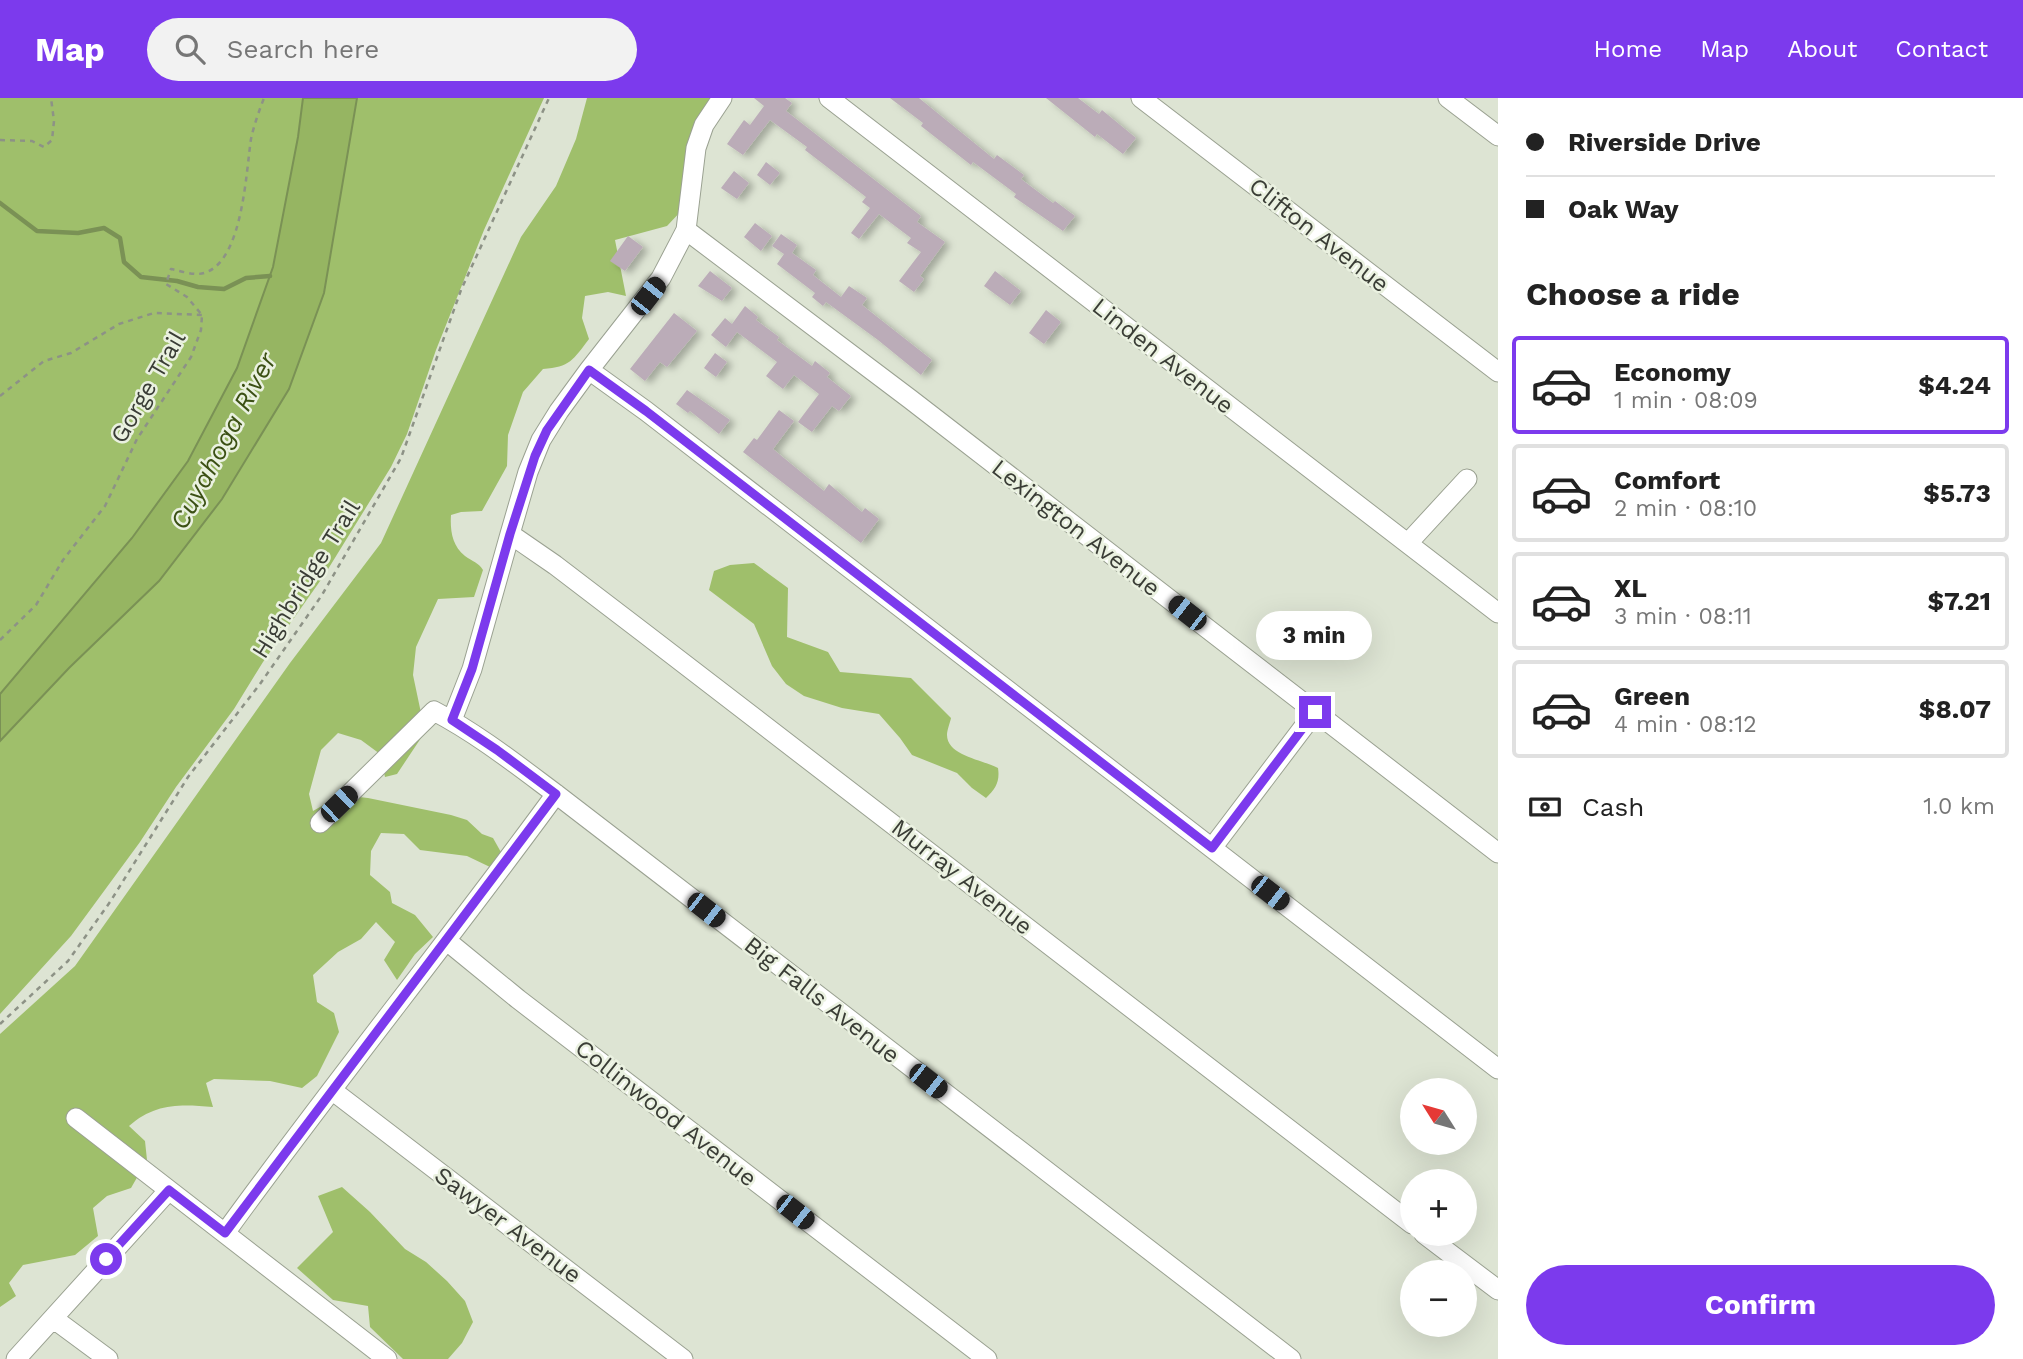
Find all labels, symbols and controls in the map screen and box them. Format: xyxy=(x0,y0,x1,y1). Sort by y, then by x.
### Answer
search box xyxy=(147,18,637,81)
text: Map xyxy=(35,30,105,69)
icon: search xyxy=(171,30,209,68)
text: Search here xyxy=(227,34,379,64)
text: Home xyxy=(1594,35,1662,63)
text: Map xyxy=(1700,35,1749,63)
text: About xyxy=(1787,35,1857,63)
text: Contact xyxy=(1895,35,1988,63)
text: Riverside Drive xyxy=(1568,127,1761,157)
street label: Clifton Avenue xyxy=(1243,172,1395,298)
text: Oak Way xyxy=(1568,194,1679,224)
car xyxy=(627,273,670,319)
text: Choose a ride xyxy=(1526,275,1740,313)
street label: Linden Avenue xyxy=(1087,292,1239,420)
street label: Gorge Trail xyxy=(105,325,192,448)
water label: Cuyahoga River xyxy=(164,347,283,534)
icon: car xyxy=(1530,354,1593,417)
text: Economy xyxy=(1614,357,1731,387)
text: $4.24 xyxy=(1918,370,1991,400)
text: 1 min · 08:09 xyxy=(1614,387,1758,414)
street label: Lexington Avenue xyxy=(986,454,1166,602)
icon: car xyxy=(1530,462,1593,525)
text: Comfort xyxy=(1614,465,1720,495)
text: $5.73 xyxy=(1923,478,1991,508)
street label: Highbridge Trail xyxy=(246,494,366,663)
text: 2 min · 08:10 xyxy=(1614,495,1757,522)
icon: car xyxy=(1530,570,1593,633)
text: XL xyxy=(1614,573,1647,603)
text: $7.21 xyxy=(1927,586,1991,616)
car xyxy=(1164,592,1211,634)
text: 3 min · 08:11 xyxy=(1614,603,1752,630)
callout: 3 min xyxy=(1257,610,1373,660)
text: 3 min xyxy=(1283,622,1345,649)
icon: car xyxy=(1530,678,1593,741)
text: Green xyxy=(1614,681,1690,711)
text: $8.07 xyxy=(1919,694,1991,724)
route end xyxy=(1299,696,1331,728)
text: 4 min · 08:12 xyxy=(1614,711,1757,738)
car xyxy=(317,782,362,826)
icon: cash xyxy=(1526,788,1564,826)
text: Cash xyxy=(1582,792,1644,822)
text: 1.0 km xyxy=(1923,793,1995,820)
street label: Murray Avenue xyxy=(886,813,1038,941)
car xyxy=(1247,872,1294,914)
car xyxy=(683,889,730,931)
street label: Big Falls Avenue xyxy=(739,931,905,1069)
street label: Collinwood Avenue xyxy=(570,1034,762,1192)
car xyxy=(905,1060,952,1102)
north arrow xyxy=(1400,1078,1477,1155)
map controls xyxy=(1400,1078,1477,1337)
street label: Sawyer Avenue xyxy=(429,1161,587,1289)
button: + xyxy=(1400,1169,1477,1246)
car xyxy=(772,1191,819,1233)
route start xyxy=(90,1243,122,1275)
button: − xyxy=(1400,1260,1477,1337)
button: Confirm xyxy=(1526,1265,1995,1345)

